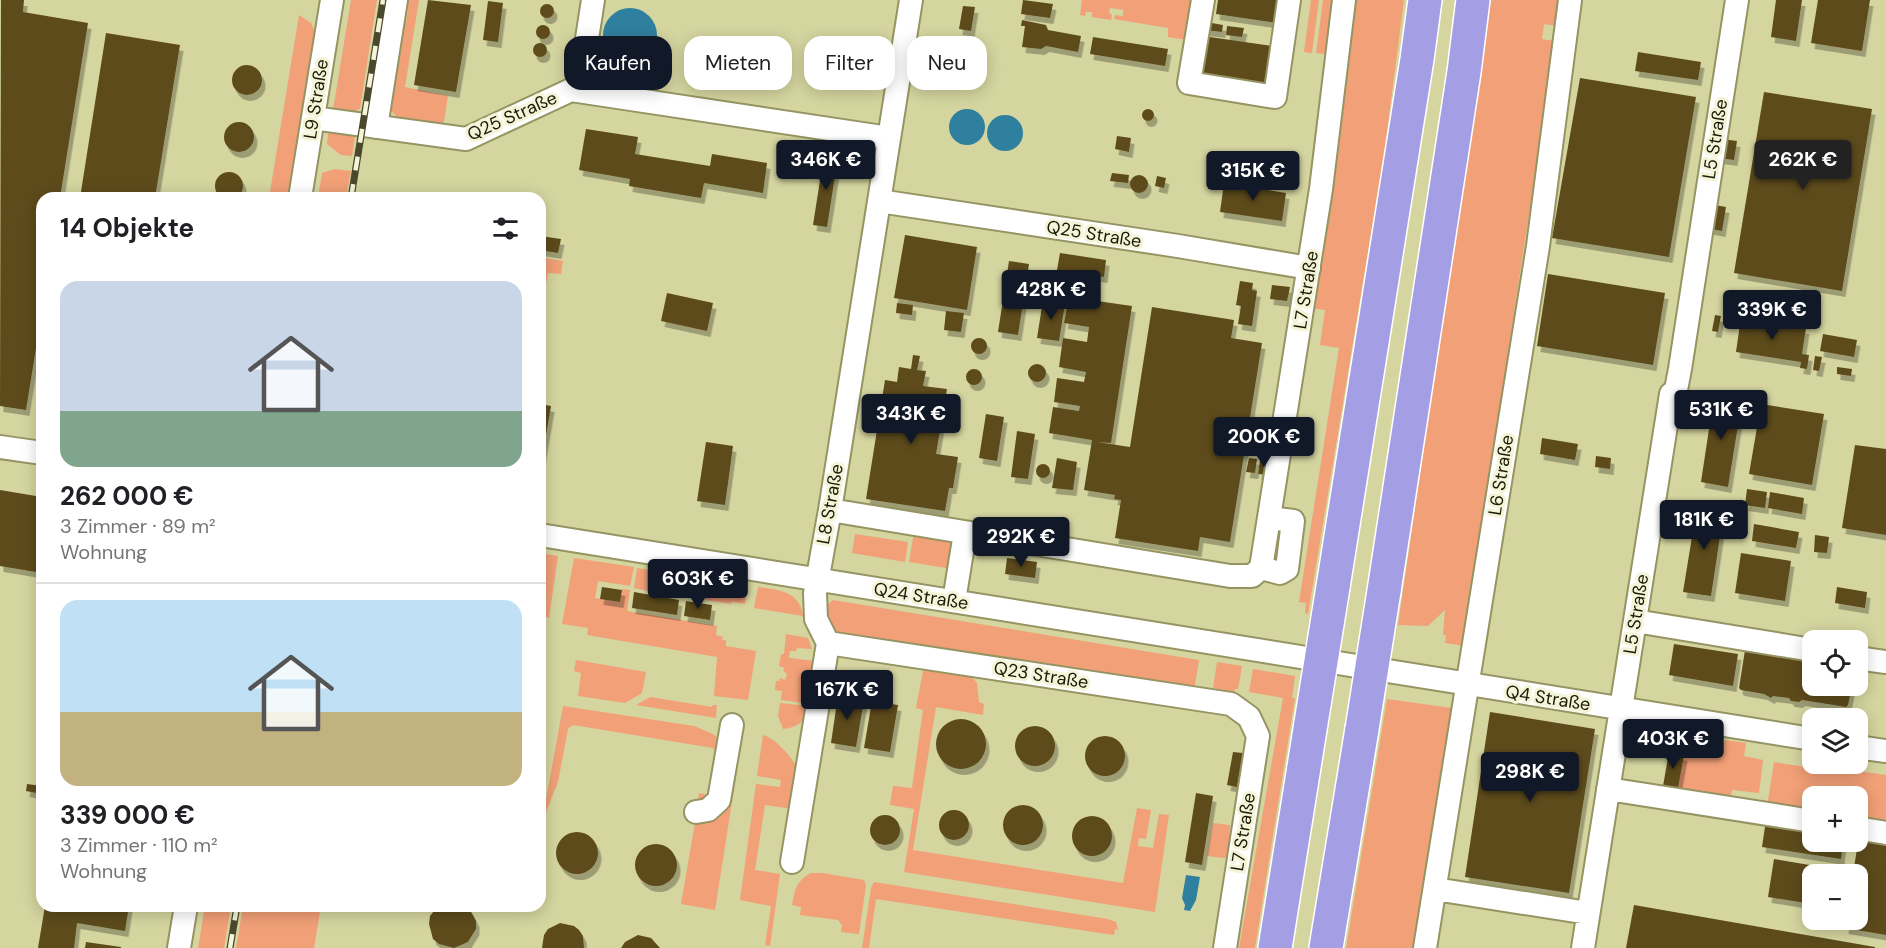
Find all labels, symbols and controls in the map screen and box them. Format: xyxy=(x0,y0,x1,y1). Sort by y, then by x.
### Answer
chip: Kaufen xyxy=(564,36,672,90)
chip: Mieten xyxy=(684,36,792,90)
chip: Filter xyxy=(804,36,895,90)
chip: Neu xyxy=(907,36,987,90)
street label: L9 Straße xyxy=(298,57,334,141)
street label: Q25 Straße xyxy=(463,86,561,146)
street label: L5 Straße xyxy=(1697,97,1733,181)
pin: 346K € xyxy=(777,140,875,191)
pin: 262K € xyxy=(1754,140,1852,191)
text: 346K € xyxy=(790,146,862,172)
text: 262K € xyxy=(1768,146,1838,172)
pin: 315K € xyxy=(1204,151,1302,202)
text: 315K € xyxy=(1220,157,1286,183)
text: 14 Objekte xyxy=(60,211,194,245)
icon: filters xyxy=(489,212,522,245)
street label: Q25 Straße xyxy=(1045,215,1143,253)
street label: L7 Straße xyxy=(1288,249,1324,331)
pin: 428K € xyxy=(1002,270,1100,321)
text: 428K € xyxy=(1016,276,1086,302)
pin: 339K € xyxy=(1723,290,1821,341)
text: 339K € xyxy=(1737,296,1807,322)
icon: home xyxy=(237,320,345,428)
pin: 531K € xyxy=(1672,390,1770,441)
pin: 343K € xyxy=(862,394,960,445)
text: 531K € xyxy=(1688,396,1754,422)
text: 343K € xyxy=(876,400,946,426)
pin: 200K € xyxy=(1215,417,1313,468)
text: 200K € xyxy=(1227,423,1301,449)
street label: L6 Straße xyxy=(1483,433,1519,517)
street label: L8 Straße xyxy=(811,462,849,546)
text: 262 000 € xyxy=(60,479,194,513)
pin: 181K € xyxy=(1655,500,1753,551)
text: 181K € xyxy=(1674,506,1734,532)
text: 3 Zimmer · 89 m² xyxy=(60,513,216,539)
pin: 292K € xyxy=(972,517,1070,568)
text: 292K € xyxy=(986,523,1056,549)
text: Wohnung xyxy=(60,539,147,565)
pin: 603K € xyxy=(649,559,747,610)
text: 603K € xyxy=(662,565,734,591)
street label: L5 Straße xyxy=(1618,572,1654,656)
street label: Q24 Straße xyxy=(872,577,970,615)
map controls xyxy=(1802,630,1868,930)
button: locate xyxy=(1802,630,1868,696)
icon: home xyxy=(237,639,345,747)
street label: Q23 Straße xyxy=(992,656,1090,694)
pin: 167K € xyxy=(798,670,896,721)
text: 167K € xyxy=(815,676,879,702)
street label: Q4 Straße xyxy=(1504,679,1592,717)
button: layers xyxy=(1802,708,1868,774)
pin: 403K € xyxy=(1624,719,1722,770)
text: 403K € xyxy=(1637,725,1709,751)
pin: 298K € xyxy=(1481,752,1579,803)
text: 298K € xyxy=(1495,758,1565,784)
button: + xyxy=(1802,786,1868,852)
street label: L7 Straße xyxy=(1225,791,1261,873)
text: 339 000 € xyxy=(60,798,195,832)
text: 3 Zimmer · 110 m² xyxy=(60,832,218,858)
text: Wohnung xyxy=(60,858,147,884)
button: − xyxy=(1802,864,1868,930)

